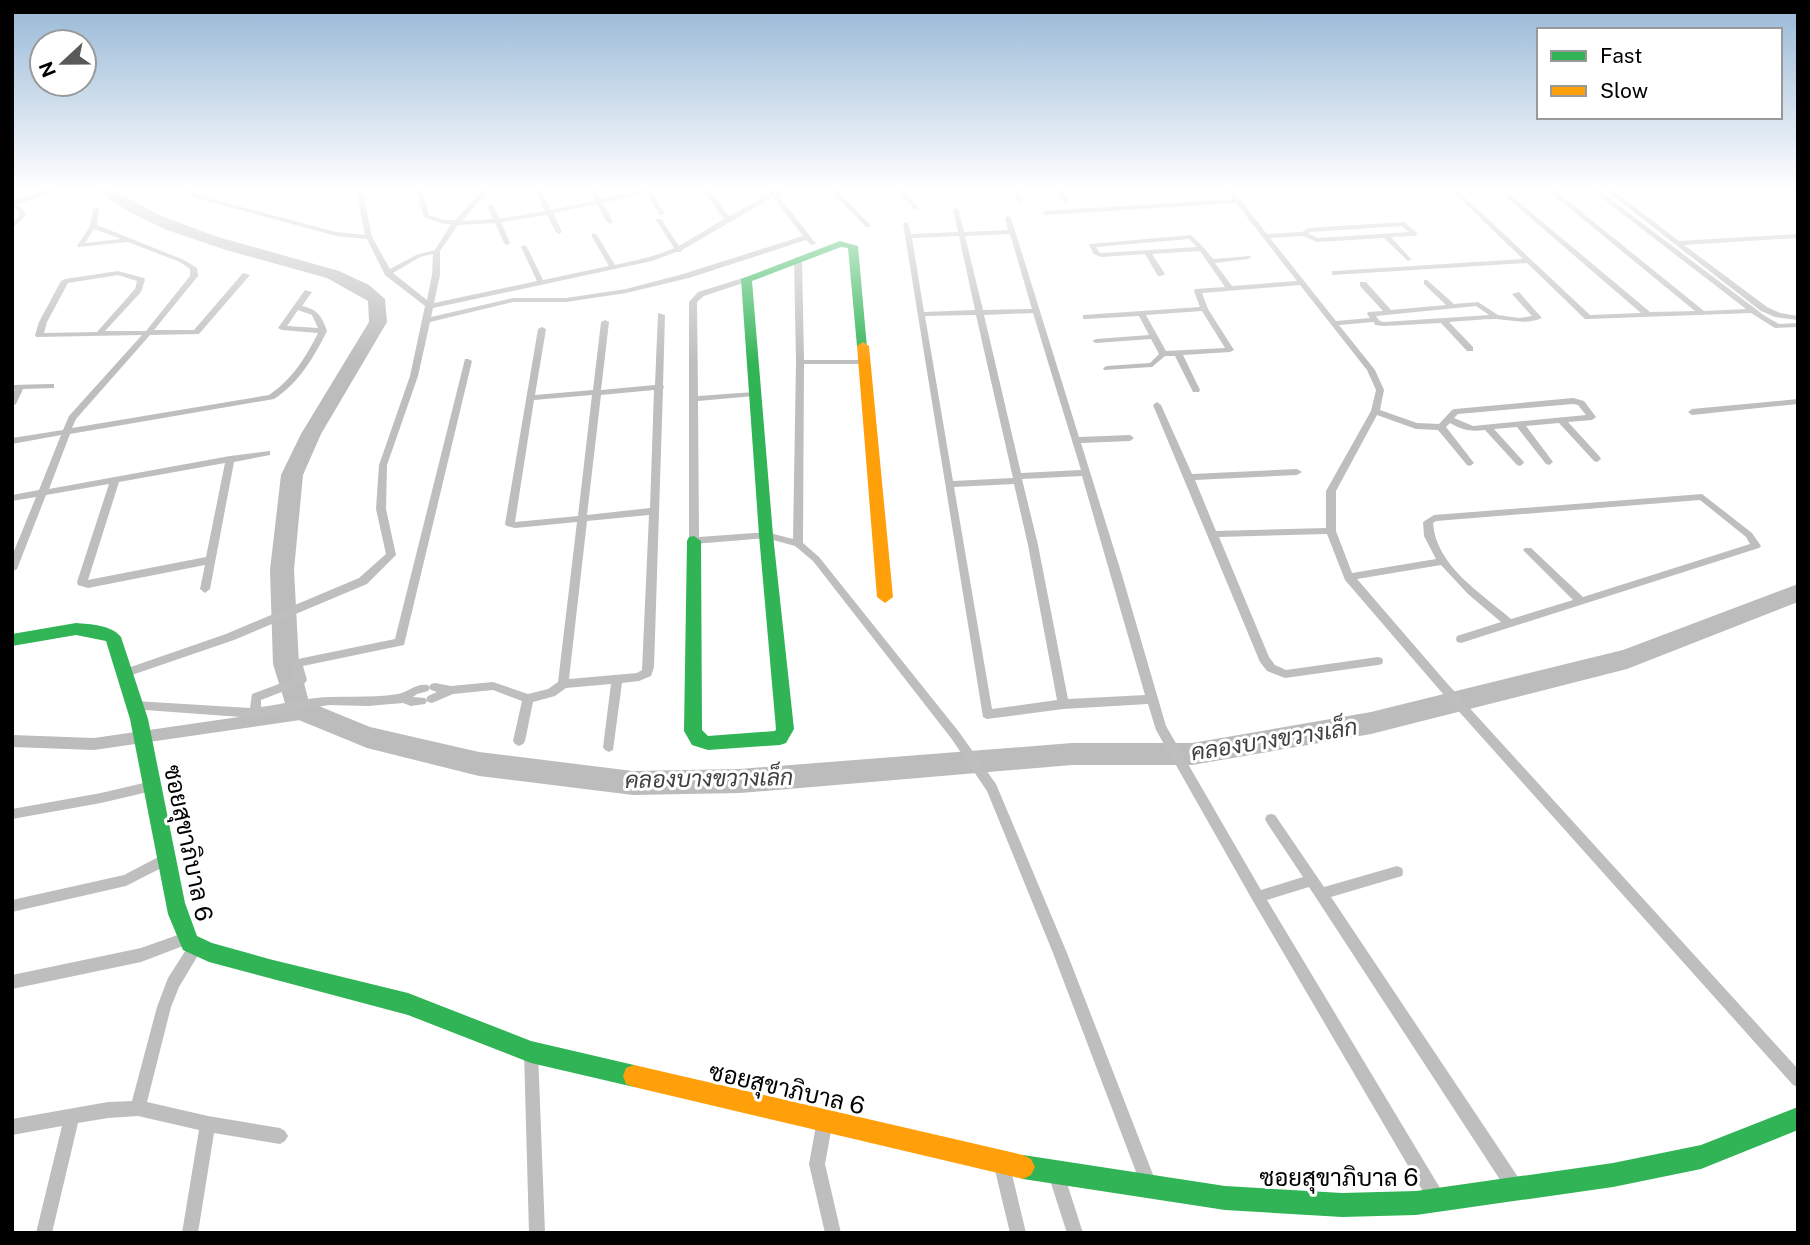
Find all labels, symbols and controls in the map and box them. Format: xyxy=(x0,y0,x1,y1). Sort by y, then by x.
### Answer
north arrow xyxy=(28,28,98,98)
legend xyxy=(1537,28,1782,119)
text: Fast xyxy=(1600,43,1642,68)
text: N xyxy=(34,58,60,80)
text: Slow xyxy=(1600,78,1648,103)
water label: คลองบางขวางเล็ก xyxy=(1188,710,1359,766)
water label: คลองบางขวางเล็ก xyxy=(625,760,793,793)
street label: ซอยสุขาภิบาล 6 xyxy=(156,762,219,924)
street label: ซอยสุขาภิบาล 6 xyxy=(706,1056,868,1122)
street label: ซอยสุขาภิบาล 6 xyxy=(1259,1163,1419,1194)

